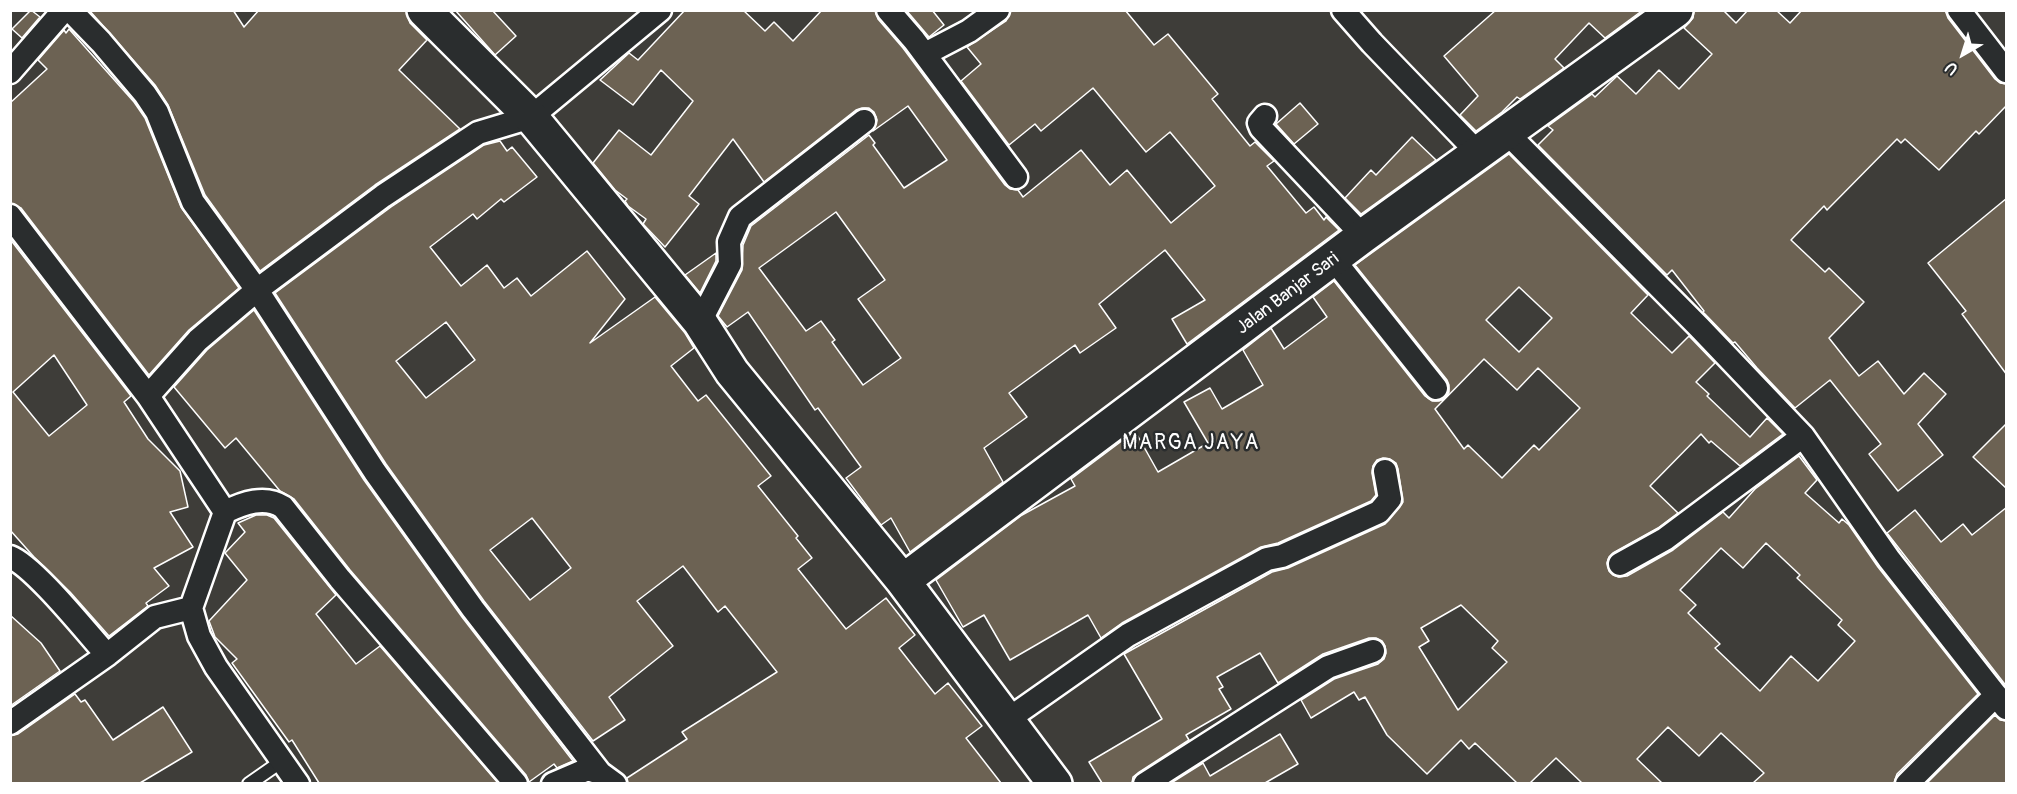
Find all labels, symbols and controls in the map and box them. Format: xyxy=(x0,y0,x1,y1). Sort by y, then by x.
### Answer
north arrow xyxy=(1933,24,1993,84)
text: U xyxy=(1941,57,1962,79)
street label: Jalan Banjar Sari xyxy=(1232,248,1344,340)
district label: MARGA JAYA xyxy=(1122,431,1260,457)

